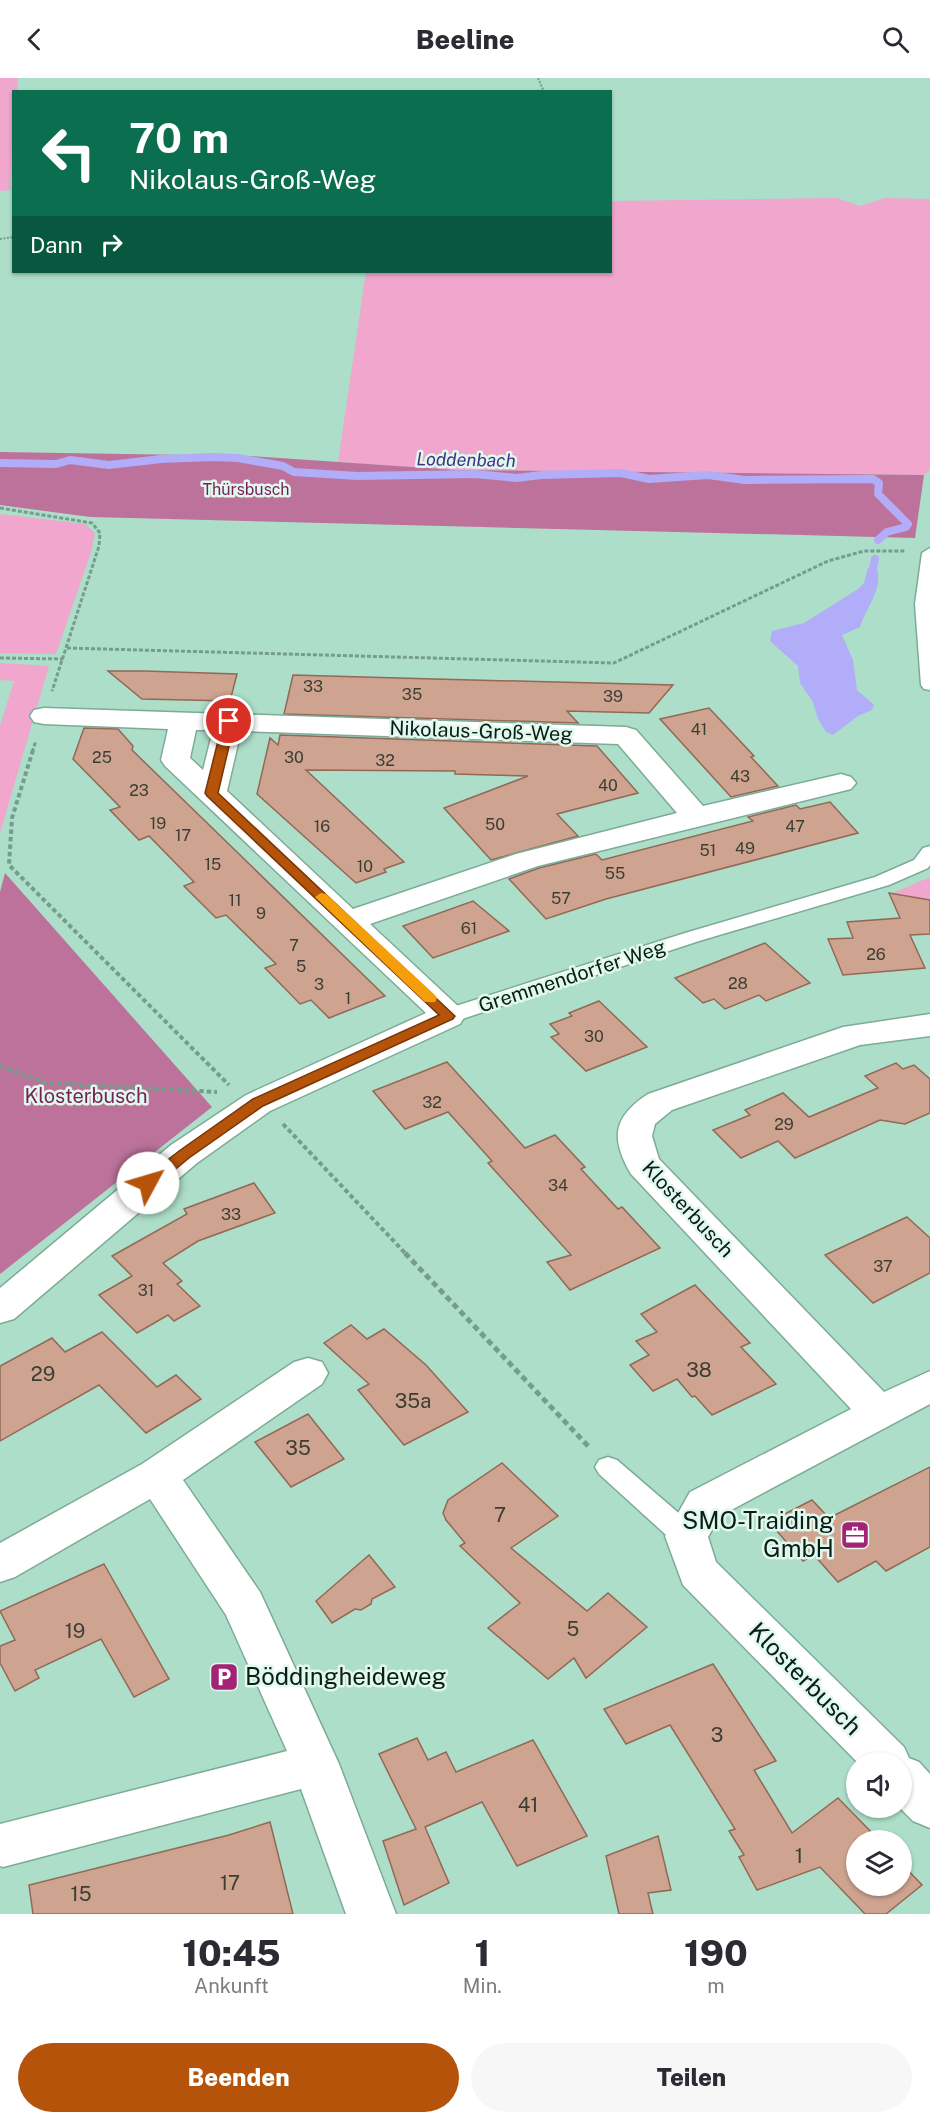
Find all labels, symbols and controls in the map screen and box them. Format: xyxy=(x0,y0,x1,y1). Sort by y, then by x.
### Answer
icon: back xyxy=(18,23,51,56)
text: Beeline xyxy=(416,23,514,55)
icon: search xyxy=(879,23,912,56)
text: 70 m xyxy=(129,113,229,162)
icon: left xyxy=(30,114,108,192)
text: Nikolaus-Groß-Weg xyxy=(129,163,376,195)
icon: right xyxy=(95,228,128,261)
text: Dann xyxy=(30,232,83,258)
water label: Loddenbach xyxy=(416,448,516,471)
park label: Thürsbusch xyxy=(202,480,290,499)
house number: 33 xyxy=(303,677,323,696)
house number: 35 xyxy=(402,685,422,704)
house number: 39 xyxy=(603,687,623,706)
pin xyxy=(203,695,254,746)
icon: arrive xyxy=(212,704,245,737)
street label: Nikolaus-Groß-Weg xyxy=(389,716,573,746)
house number: 41 xyxy=(691,720,707,739)
house number: 25 xyxy=(92,748,112,767)
house number: 30 xyxy=(284,748,304,767)
house number: 32 xyxy=(375,751,395,770)
house number: 43 xyxy=(730,767,750,786)
house number: 40 xyxy=(598,776,618,795)
house number: 23 xyxy=(129,781,149,800)
house number: 19 xyxy=(150,814,166,833)
house number: 50 xyxy=(485,815,505,834)
house number: 16 xyxy=(314,817,330,836)
house number: 47 xyxy=(785,817,805,836)
house number: 17 xyxy=(175,826,191,845)
house number: 49 xyxy=(735,839,755,858)
house number: 51 xyxy=(700,841,716,860)
house number: 15 xyxy=(205,855,221,874)
house number: 10 xyxy=(357,857,373,876)
house number: 55 xyxy=(605,864,625,883)
house number: 57 xyxy=(551,889,571,908)
house number: 11 xyxy=(228,891,242,910)
house number: 9 xyxy=(256,904,266,923)
house number: 61 xyxy=(461,919,477,938)
street label: Gremmendorfer Weg xyxy=(475,934,669,1018)
house number: 7 xyxy=(289,936,299,955)
house number: 26 xyxy=(866,945,886,964)
house number: 5 xyxy=(296,957,306,976)
house number: 28 xyxy=(728,974,748,993)
house number: 3 xyxy=(314,975,324,994)
house number: 1 xyxy=(345,989,351,1008)
house number: 30 xyxy=(584,1027,604,1046)
park label: Klosterbusch xyxy=(25,1084,147,1108)
house number: 32 xyxy=(422,1093,442,1112)
house number: 29 xyxy=(774,1115,794,1134)
position arrow xyxy=(116,1151,180,1215)
street label: Klosterbusch xyxy=(637,1156,739,1262)
house number: 34 xyxy=(548,1176,568,1195)
house number: 33 xyxy=(221,1205,241,1224)
house number: 37 xyxy=(873,1257,893,1276)
house number: 31 xyxy=(138,1281,154,1300)
house number: 38 xyxy=(686,1358,712,1382)
house number: 29 xyxy=(31,1362,55,1386)
house number: 35a xyxy=(395,1389,431,1413)
house number: 35 xyxy=(285,1436,311,1460)
house number: 7 xyxy=(494,1503,506,1527)
place label: SMO-Traiding GmbH xyxy=(682,1506,834,1562)
office icon: SMO-Traiding GmbH xyxy=(839,1519,871,1551)
street label: Klosterbusch xyxy=(744,1616,868,1740)
house number: 5 xyxy=(567,1617,579,1641)
house number: 19 xyxy=(65,1619,85,1643)
parking icon: Böddingheideweg xyxy=(208,1661,240,1693)
place label: Böddingheideweg xyxy=(245,1662,446,1690)
house number: 3 xyxy=(711,1723,723,1747)
map controls xyxy=(846,1752,912,1896)
button: sound xyxy=(846,1752,912,1818)
house number: 41 xyxy=(518,1793,538,1817)
button: layers xyxy=(846,1830,912,1896)
house number: 1 xyxy=(795,1844,803,1868)
house number: 17 xyxy=(220,1871,240,1895)
house number: 15 xyxy=(71,1882,91,1906)
text: 10:45 xyxy=(182,1932,281,1974)
text: 1 xyxy=(474,1932,490,1974)
text: 190 xyxy=(684,1932,748,1974)
text: Ankunft xyxy=(194,1974,269,1998)
text: Min. xyxy=(463,1974,502,1998)
text: m xyxy=(707,1974,724,1998)
button: Beenden xyxy=(18,2043,459,2112)
button: Teilen xyxy=(471,2043,912,2112)

